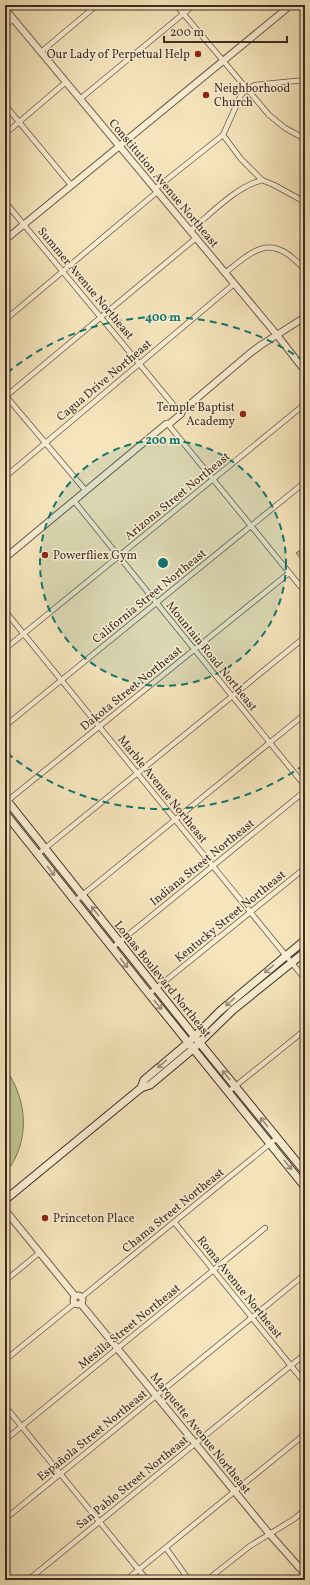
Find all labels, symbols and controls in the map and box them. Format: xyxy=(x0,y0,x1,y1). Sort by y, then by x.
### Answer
scale bar xyxy=(164,18,287,44)
text: 200 m xyxy=(170,25,204,41)
place label: Our Lady of Perpetual Help xyxy=(47,47,190,63)
marker: Our Lady of Perpetual Help xyxy=(193,49,203,59)
place label: Neighborhood Church xyxy=(214,81,290,111)
marker: Neighborhood Church xyxy=(201,90,211,100)
street label: Constitution Avenue Northeast xyxy=(105,116,222,251)
street label: Summer Avenue Northeast xyxy=(33,224,137,343)
text: 400 m xyxy=(145,310,181,326)
street label: Cagua Drive Northeast xyxy=(54,336,156,425)
place label: Temple Baptist Academy xyxy=(157,400,236,430)
marker: Temple Baptist Academy xyxy=(238,409,248,419)
text: 200 m xyxy=(145,433,181,449)
street label: Arizona Street Northeast xyxy=(121,449,234,544)
street label: California Street Northeast xyxy=(89,546,210,648)
place label: Powerfliex Gym xyxy=(53,548,138,564)
marker: Powerfliex Gym xyxy=(40,550,50,560)
centre of rings xyxy=(156,556,170,570)
street label: Mountain Road Northeast xyxy=(162,598,260,715)
street label: Dakota Street Northeast xyxy=(77,643,186,735)
street label: Marble Avenue Northeast xyxy=(114,732,211,847)
street label: Indiana Street Northeast xyxy=(147,816,258,910)
one-way arrow xyxy=(46,865,55,876)
street label: Kentucky Street Northeast xyxy=(172,867,289,966)
one-way arrow xyxy=(91,906,99,917)
street label: Lomas Boulevard Northeast xyxy=(110,918,214,1041)
one-way arrow xyxy=(120,958,129,969)
one-way arrow xyxy=(264,964,275,973)
one-way arrow xyxy=(225,998,235,1007)
one-way arrow xyxy=(153,1000,162,1011)
one-way arrow xyxy=(158,1059,168,1068)
one-way arrow xyxy=(221,1070,230,1081)
one-way arrow xyxy=(259,1117,268,1128)
one-way arrow xyxy=(283,1160,292,1171)
street label: Chama Street Northeast xyxy=(119,1165,228,1257)
place label: Princeton Place xyxy=(53,1211,135,1227)
marker: Princeton Place xyxy=(40,1213,50,1223)
street label: Roma Avenue Northeast xyxy=(193,1233,286,1342)
street label: Mesilla Street Northeast xyxy=(75,1280,184,1373)
street label: Marquette Avenue Northeast xyxy=(146,1370,254,1498)
street label: Española Street Northeast xyxy=(34,1386,151,1485)
street label: San Pablo Street Northeast xyxy=(73,1432,192,1533)

